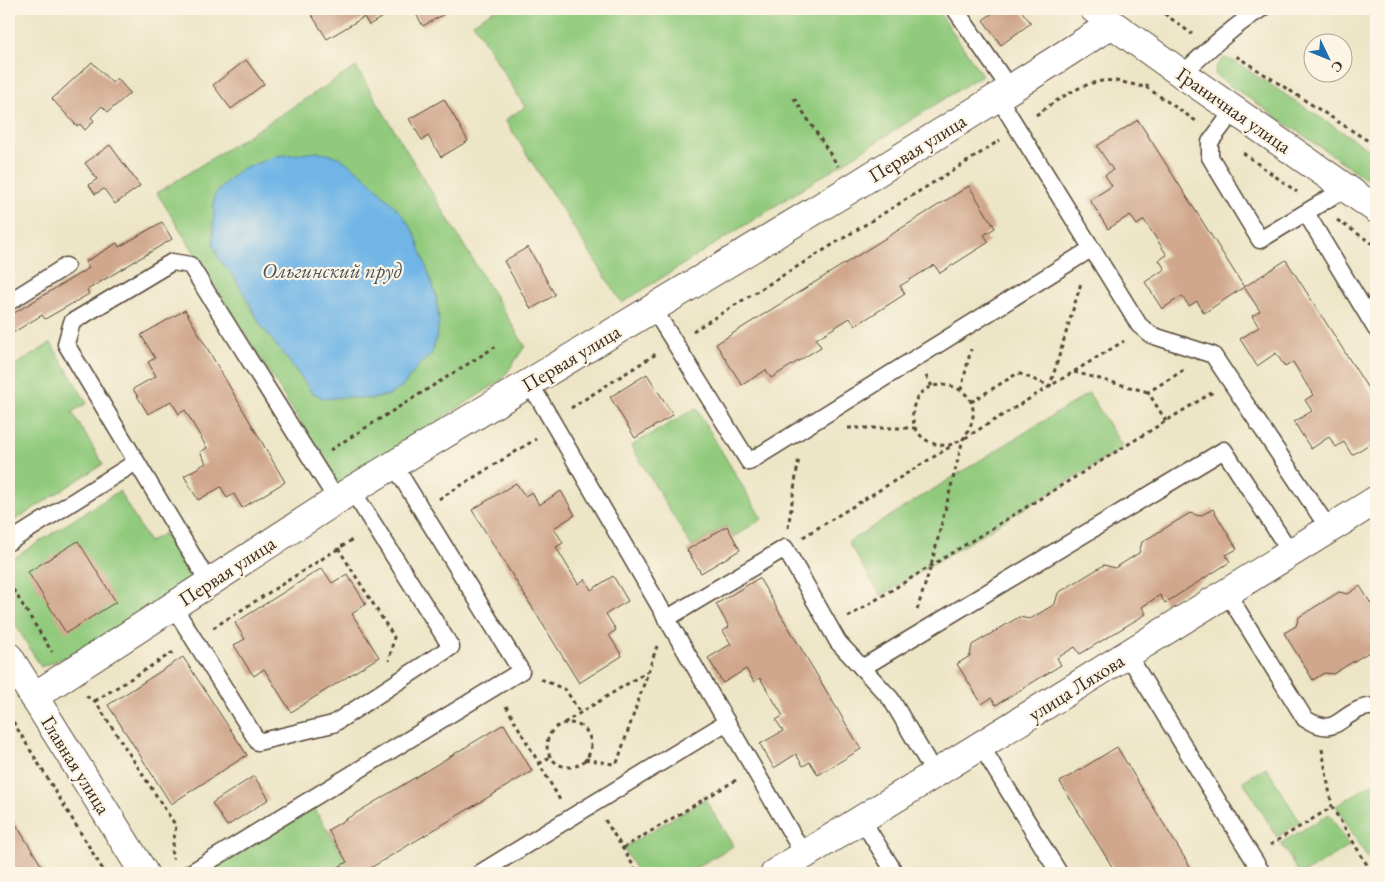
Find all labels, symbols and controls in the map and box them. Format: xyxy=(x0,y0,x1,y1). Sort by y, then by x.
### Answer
north arrow xyxy=(1302,32,1352,82)
text: С xyxy=(1327,57,1347,77)
street label: Граничная улица xyxy=(1172,61,1296,159)
street label: Первая улица xyxy=(863,108,971,188)
water label: Ольгинский пруд xyxy=(262,257,403,284)
street label: Первая улица xyxy=(517,318,625,398)
street label: Первая улица xyxy=(173,530,281,612)
street label: улица Ляхова xyxy=(1023,647,1129,727)
street label: Главная улица xyxy=(35,711,117,819)

